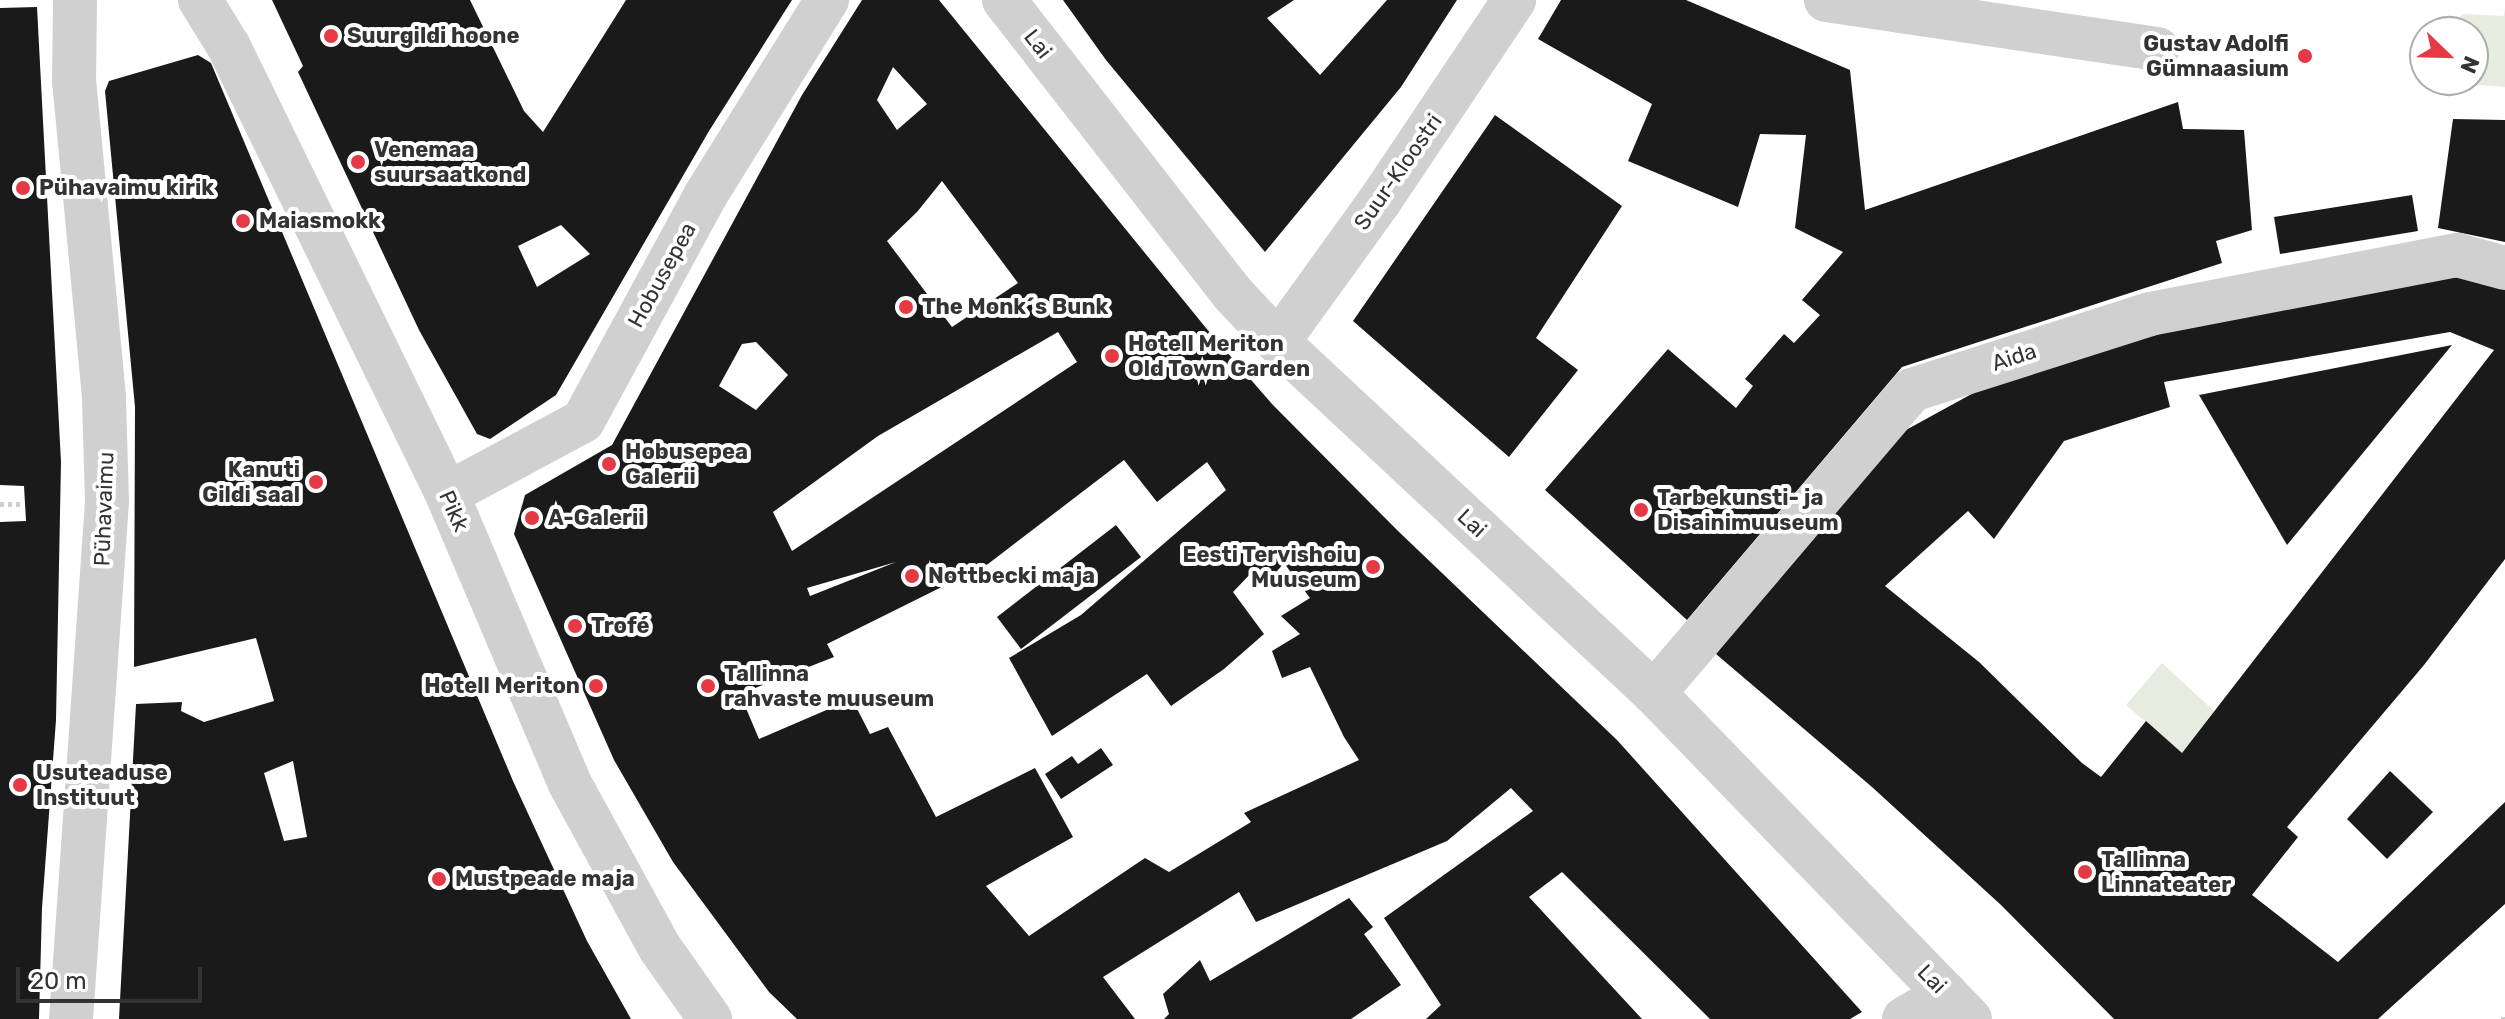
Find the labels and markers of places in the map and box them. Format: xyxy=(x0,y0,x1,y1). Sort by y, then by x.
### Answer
place label: Suurgildi hoone xyxy=(347,23,519,49)
marker: Suurgildi hoone xyxy=(322,27,340,45)
place label: Gustav Adolfi Gümnaasium xyxy=(2142,30,2289,82)
marker: Gustav Adolfi Gümnaasium xyxy=(2296,47,2314,65)
place label: Venemaa suursaatkond xyxy=(374,136,526,188)
marker: Venemaa suursaatkond xyxy=(349,153,367,171)
place label: Pühavaimu kirik xyxy=(39,175,214,201)
marker: Pühavaimu kirik xyxy=(14,179,32,197)
place label: Maiasmokk xyxy=(259,208,381,234)
marker: Maiasmokk xyxy=(234,212,252,230)
place label: The Monk´s Bunk xyxy=(922,294,1108,320)
marker: The Monk´s Bunk xyxy=(897,298,915,316)
place label: Hotell Meriton Old Town Garden xyxy=(1128,330,1311,382)
marker: Hotell Meriton Old Town Garden xyxy=(1103,347,1121,365)
place label: Hobusepea Galerii xyxy=(625,438,748,490)
marker: Hobusepea Galerii xyxy=(600,455,618,473)
place label: Kanuti Gildi saal xyxy=(202,456,300,508)
marker: Kanuti Gildi saal xyxy=(307,473,325,491)
place label: Tarbekunsti- ja Disainimuuseum xyxy=(1657,484,1839,536)
marker: Tarbekunsti- ja Disainimuuseum xyxy=(1632,501,1650,519)
place label: A-Galerii xyxy=(548,505,645,531)
marker: A-Galerii xyxy=(523,509,541,527)
place label: Eesti Tervishoiu Muuseum xyxy=(1182,541,1357,592)
marker: Eesti Tervishoiu Muuseum xyxy=(1364,558,1382,576)
place label: Nottbecki maja xyxy=(928,563,1095,589)
marker: Nottbecki maja xyxy=(903,567,921,585)
place label: Trofé xyxy=(591,613,650,639)
marker: Trofé xyxy=(566,617,584,635)
place label: Tallinna rahvaste muuseum xyxy=(724,660,934,712)
place label: Hotell Meriton xyxy=(424,673,580,699)
marker: Hotell Meriton xyxy=(587,677,605,695)
marker: Tallinna rahvaste muuseum xyxy=(699,677,717,695)
place label: Usuteaduse Instituut xyxy=(36,759,168,810)
marker: Usuteaduse Instituut xyxy=(11,776,29,794)
place label: Tallinna Linnateater xyxy=(2101,846,2231,898)
marker: Tallinna Linnateater xyxy=(2076,863,2094,881)
place label: Mustpeade maja xyxy=(455,866,635,892)
marker: Mustpeade maja xyxy=(430,870,448,888)

